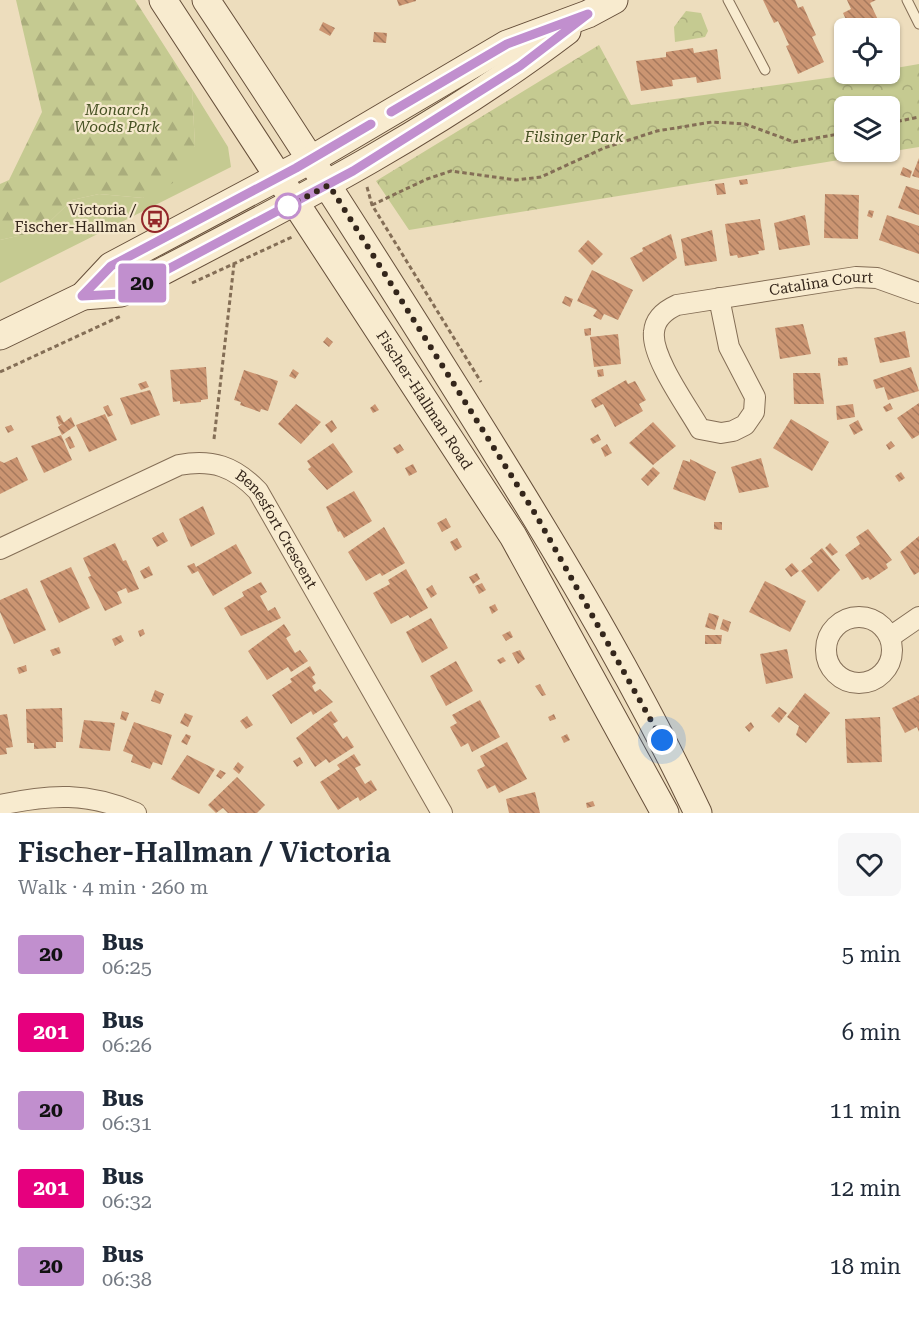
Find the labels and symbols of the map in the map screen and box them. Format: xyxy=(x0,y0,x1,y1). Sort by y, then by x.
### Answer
park label: Monarch Woods Park xyxy=(74,101,161,136)
park label: Filsinger Park xyxy=(524,128,624,146)
unlabelled marker xyxy=(275,193,301,219)
place label: Victoria / Fischer-Hallman xyxy=(15,201,137,236)
bus stop icon: Victoria / Fischer-Hallman xyxy=(140,204,170,234)
line badge: 20 xyxy=(115,264,169,302)
street label: Catalina Court xyxy=(768,268,874,299)
street label: Fischer-Hallman Road xyxy=(372,327,476,473)
street label: Benesfort Crescent xyxy=(232,466,321,592)
your location xyxy=(647,725,677,755)

